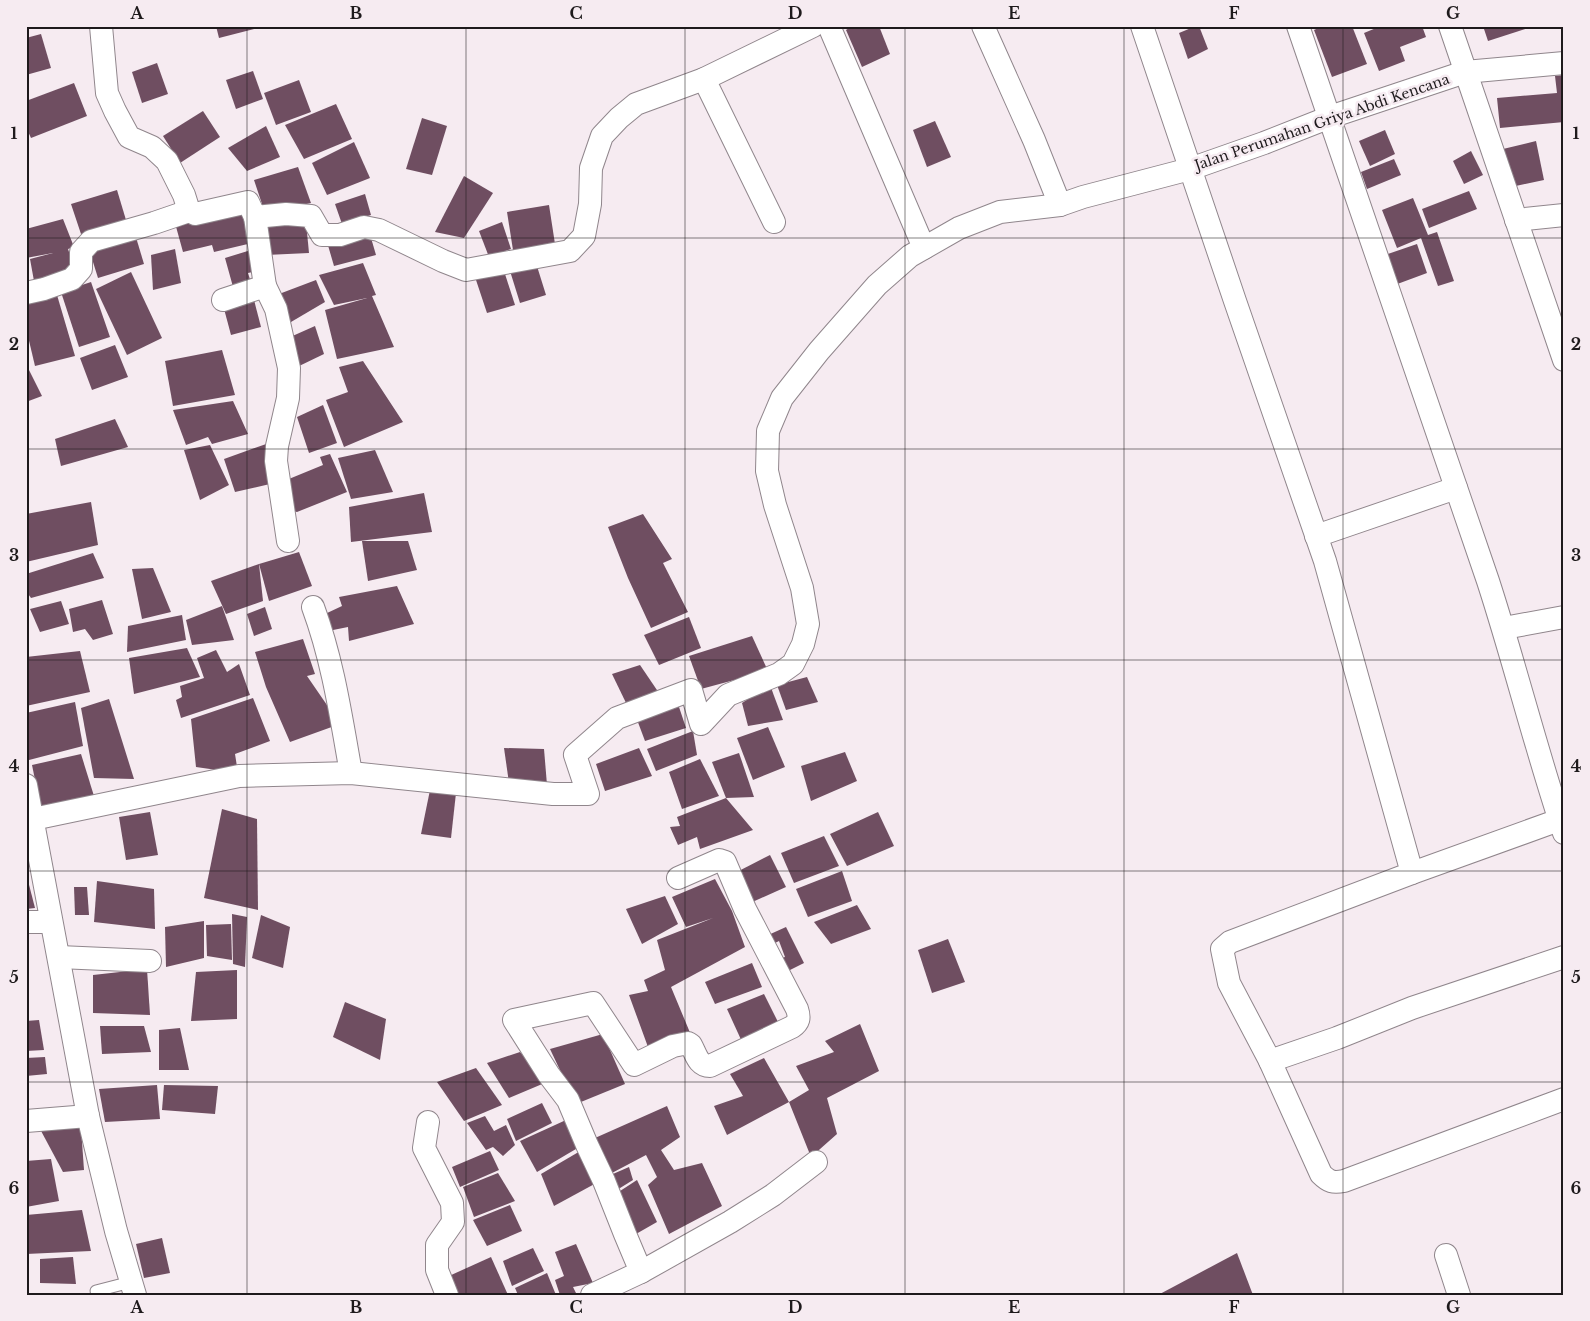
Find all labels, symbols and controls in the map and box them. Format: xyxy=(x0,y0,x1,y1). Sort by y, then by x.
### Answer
text: A xyxy=(130,3,145,23)
text: B xyxy=(350,3,363,23)
text: C xyxy=(569,3,583,23)
text: D xyxy=(788,3,802,23)
text: E xyxy=(1008,3,1020,23)
text: F xyxy=(1228,3,1240,23)
text: G xyxy=(1446,3,1460,23)
street label: Jalan Perumahan Griya Abdi Kencana xyxy=(1190,70,1452,175)
text: 1 xyxy=(11,123,18,143)
text: 1 xyxy=(1573,123,1580,143)
text: 2 xyxy=(9,334,19,354)
text: 2 xyxy=(1571,334,1581,354)
text: 3 xyxy=(9,545,19,565)
text: 3 xyxy=(1571,545,1581,565)
text: 4 xyxy=(9,756,19,776)
text: 4 xyxy=(1571,756,1581,776)
text: 5 xyxy=(9,967,19,987)
text: 5 xyxy=(1571,967,1581,987)
text: 6 xyxy=(9,1178,20,1198)
text: 6 xyxy=(1571,1178,1582,1198)
text: A xyxy=(130,1297,145,1317)
text: B xyxy=(350,1297,363,1317)
text: C xyxy=(569,1297,583,1317)
text: D xyxy=(788,1297,802,1317)
text: E xyxy=(1008,1297,1020,1317)
text: F xyxy=(1228,1297,1240,1317)
text: G xyxy=(1446,1297,1460,1317)

